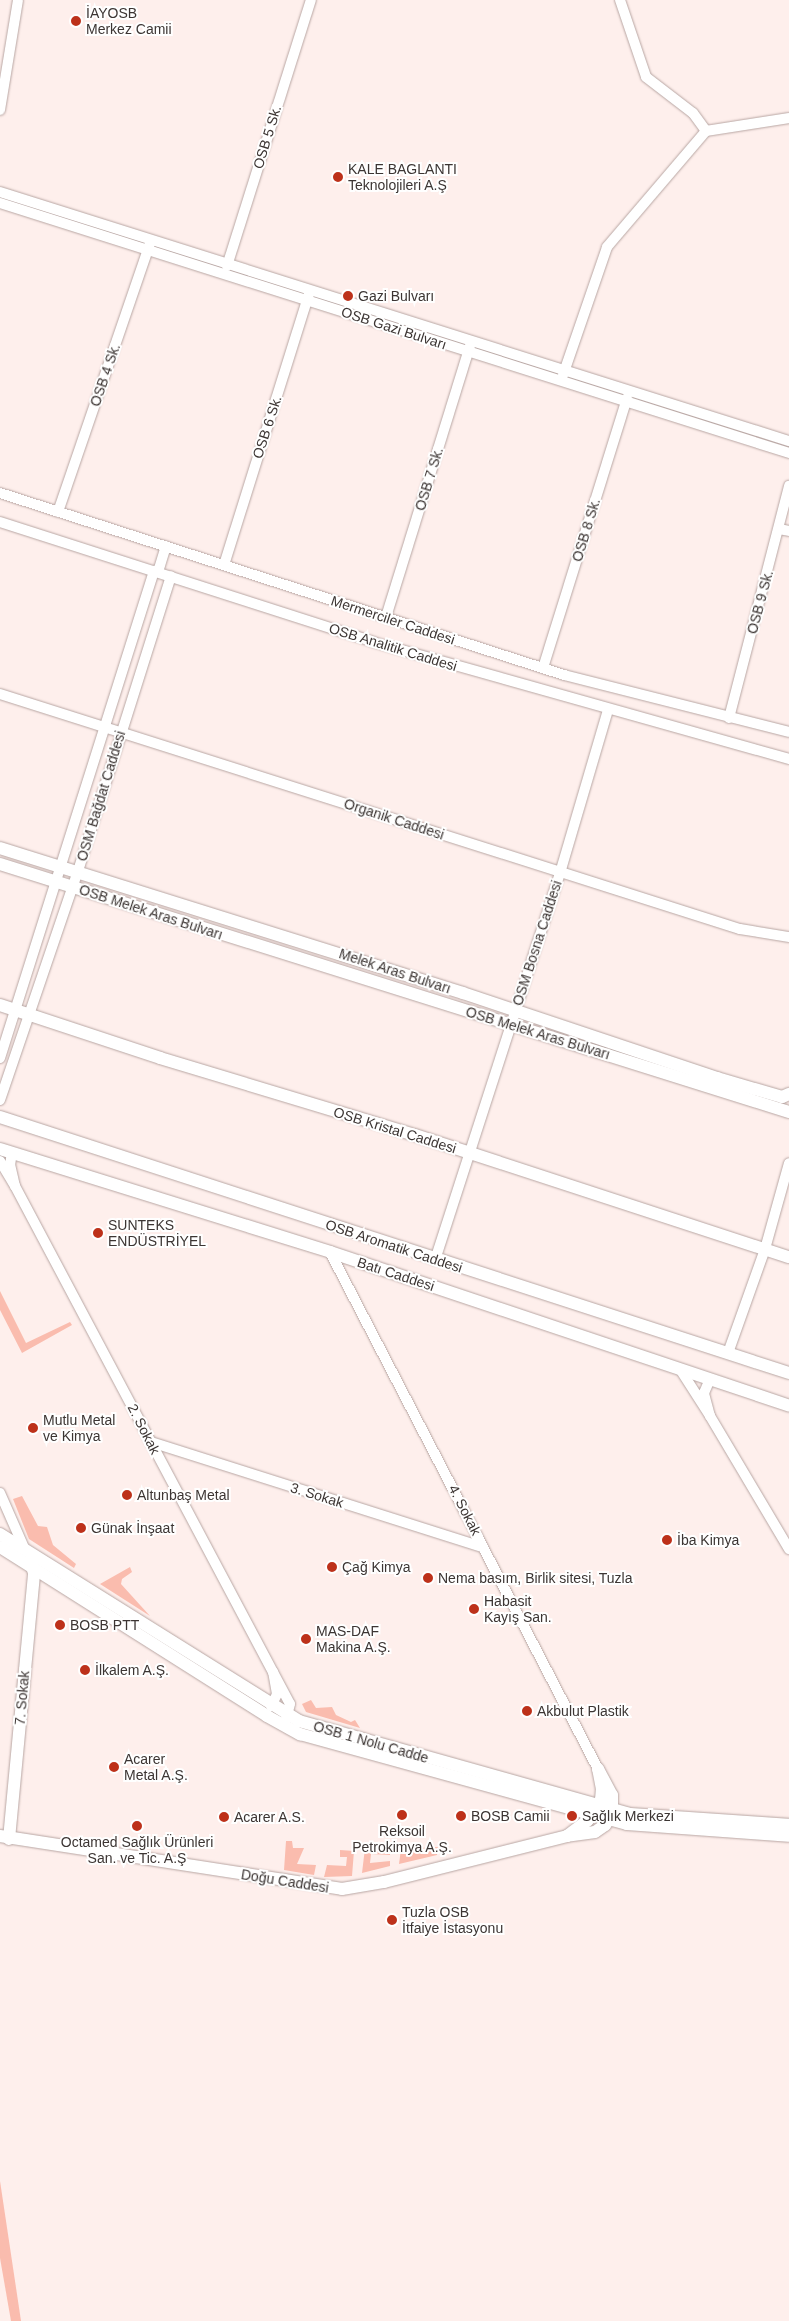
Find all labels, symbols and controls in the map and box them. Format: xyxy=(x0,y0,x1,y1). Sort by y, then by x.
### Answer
place label: İAYOSB Merkez Camii xyxy=(86,5,172,38)
marker: İAYOSB Merkez Camii xyxy=(70,15,82,27)
street label: OSB 5 Sk. xyxy=(249,103,285,171)
place label: KALE BAGLANTI Teknolojileri A.Ş xyxy=(348,161,457,193)
marker: KALE BAGLANTI Teknolojileri A.Ş xyxy=(332,171,344,183)
place label: Gazi Bulvarı xyxy=(358,288,434,304)
marker: Gazi Bulvarı xyxy=(342,290,354,302)
street label: OSB Gazi Bulvarı xyxy=(339,303,449,353)
street label: OSB 4 Sk. xyxy=(86,341,124,409)
street label: OSB 6 Sk. xyxy=(249,393,285,461)
street label: OSB 7 Sk. xyxy=(411,445,447,513)
street label: OSB 8 Sk. xyxy=(568,496,604,564)
street label: OSB 9 Sk. xyxy=(743,568,777,636)
street label: Mermerciler Caddesi xyxy=(329,592,457,648)
street label: OSB Analitik Caddesi xyxy=(327,619,459,675)
street label: OSM Bağdat Caddesi xyxy=(73,729,129,863)
street label: Organik Caddesi xyxy=(342,795,446,843)
street label: OSM Bosna Caddesi xyxy=(509,878,565,1008)
street label: OSB Melek Aras Bulvarı xyxy=(77,881,225,943)
street label: Melek Aras Bulvarı xyxy=(337,945,453,997)
street label: OSB Melek Aras Bulvarı xyxy=(463,1003,613,1063)
street label: OSB Kristal Caddesi xyxy=(332,1103,458,1157)
street label: OSB Aromatik Caddesi xyxy=(323,1216,465,1276)
place label: SUNTEKS ENDÜSTRİYEL xyxy=(108,1217,206,1250)
marker: SUNTEKS ENDÜSTRİYEL xyxy=(92,1227,104,1239)
street label: Batı Caddesi xyxy=(355,1254,437,1294)
street label: 2. Sokak xyxy=(124,1401,164,1457)
place label: Mutlu Metal ve Kimya xyxy=(43,1412,115,1444)
marker: Mutlu Metal ve Kimya xyxy=(27,1422,39,1434)
street label: 3. Sokak xyxy=(288,1479,346,1511)
street label: 4. Sokak xyxy=(445,1482,485,1538)
place label: Altunbaş Metal xyxy=(137,1487,230,1503)
marker: Altunbaş Metal xyxy=(121,1489,133,1501)
place label: Günak İnşaat xyxy=(91,1520,174,1536)
marker: Günak İnşaat xyxy=(75,1522,87,1534)
place label: İba Kimya xyxy=(677,1532,739,1548)
marker: İba Kimya xyxy=(661,1534,673,1546)
place label: Çağ Kimya xyxy=(342,1559,410,1575)
marker: Çağ Kimya xyxy=(326,1561,338,1573)
place label: Nema basım, Birlik sitesi, Tuzla xyxy=(438,1570,633,1586)
marker: Nema basım, Birlik sitesi, Tuzla xyxy=(422,1572,434,1584)
place label: Habasit Kayış San. xyxy=(484,1593,552,1625)
marker: Habasit Kayış San. xyxy=(468,1603,480,1615)
place label: BOSB PTT xyxy=(70,1617,139,1633)
marker: BOSB PTT xyxy=(54,1619,66,1631)
place label: MAS-DAF Makina A.Ş. xyxy=(316,1623,391,1655)
marker: MAS-DAF Makina A.Ş. xyxy=(300,1633,312,1645)
place label: İlkalem A.Ş. xyxy=(95,1662,170,1678)
marker: İlkalem A.Ş. xyxy=(79,1664,91,1676)
street label: 7. Sokak xyxy=(11,1670,33,1726)
place label: Akbulut Plastik xyxy=(537,1703,629,1719)
marker: Akbulut Plastik xyxy=(521,1705,533,1717)
street label: OSB 1 Nolu Cadde xyxy=(311,1718,431,1766)
place label: Acarer Metal A.Ş. xyxy=(124,1751,189,1784)
marker: Acarer Metal A.Ş. xyxy=(108,1761,120,1773)
place label: BOSB Camii xyxy=(471,1808,550,1824)
place label: Sağlık Merkezi xyxy=(582,1808,674,1824)
place label: Acarer A.S. xyxy=(234,1809,306,1825)
marker: Reksoil Petrokimya A.Ş. xyxy=(396,1809,408,1821)
marker: BOSB Camii xyxy=(455,1810,467,1822)
marker: Sağlık Merkezi xyxy=(566,1810,578,1822)
marker: Acarer A.S. xyxy=(218,1811,230,1823)
marker: Octamed Sağlık Ürünleri San. ve Tic. A.Ş xyxy=(131,1820,143,1832)
place label: Reksoil Petrokimya A.Ş. xyxy=(352,1823,452,1855)
place label: Octamed Sağlık Ürünleri San. ve Tic. A.Ş xyxy=(61,1834,213,1866)
street label: Doğu Caddesi xyxy=(240,1866,330,1896)
place label: Tuzla OSB İtfaiye İstasyonu xyxy=(402,1904,503,1936)
marker: Tuzla OSB İtfaiye İstasyonu xyxy=(386,1914,398,1926)

